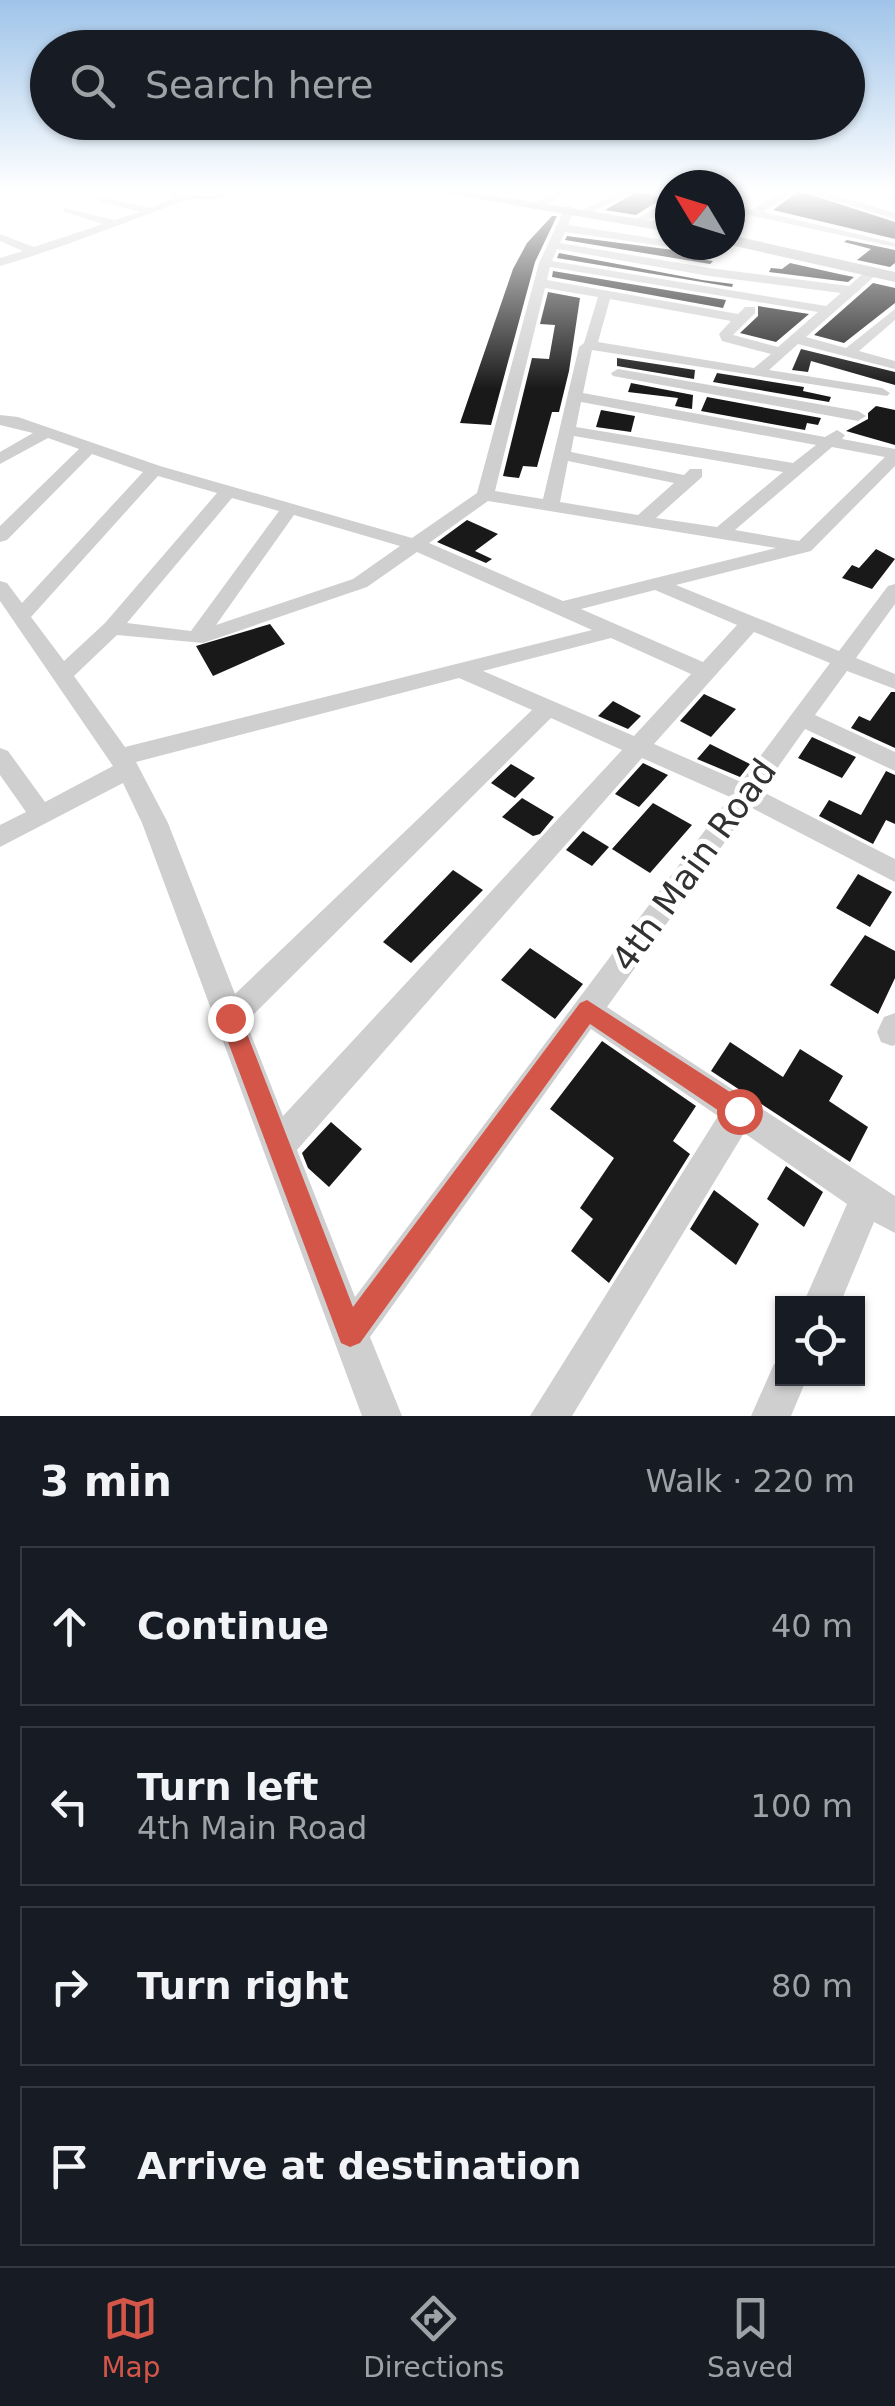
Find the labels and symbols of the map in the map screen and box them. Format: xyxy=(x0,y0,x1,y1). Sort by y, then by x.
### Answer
north arrow xyxy=(655,170,745,260)
street label: 4th Main Road xyxy=(604,751,784,979)
route end xyxy=(208,996,254,1042)
route start xyxy=(717,1089,763,1135)

